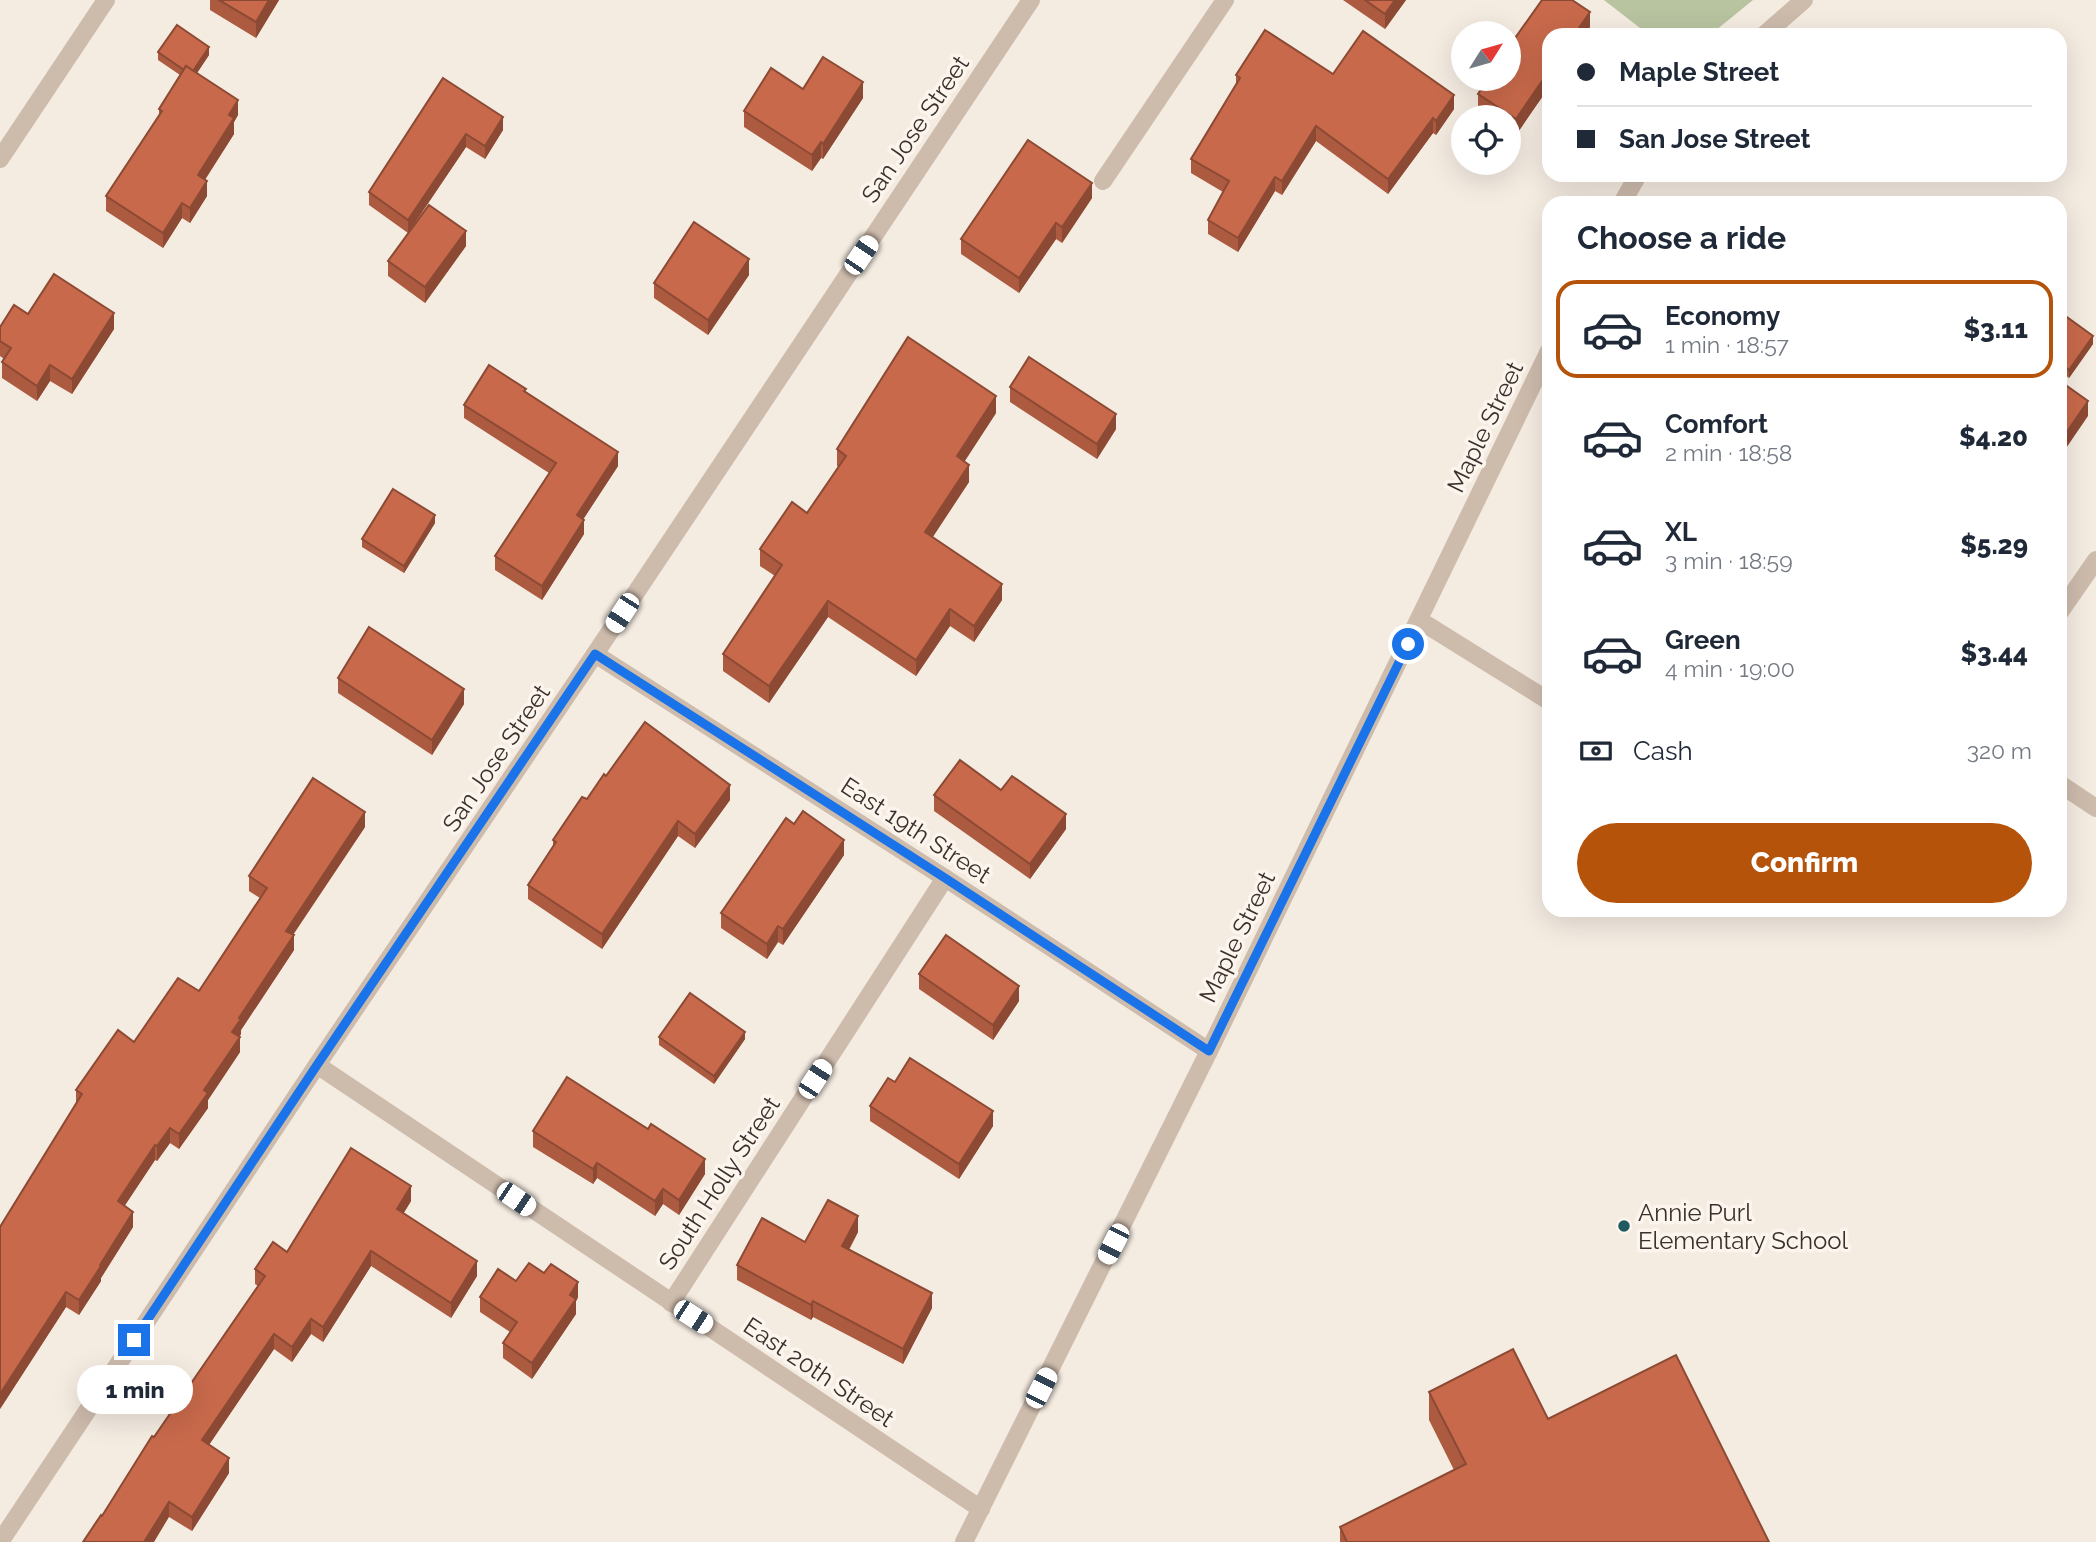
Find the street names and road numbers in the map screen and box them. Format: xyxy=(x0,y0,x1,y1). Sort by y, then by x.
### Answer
street label: San Jose Street xyxy=(855,50,975,208)
street label: Maple Street xyxy=(1441,357,1529,497)
street label: San Jose Street xyxy=(436,679,556,837)
street label: East 19th Street xyxy=(836,771,996,889)
street label: Maple Street xyxy=(1193,867,1281,1007)
street label: South Holly Street xyxy=(652,1091,786,1275)
street label: East 20th Street xyxy=(738,1311,900,1433)

